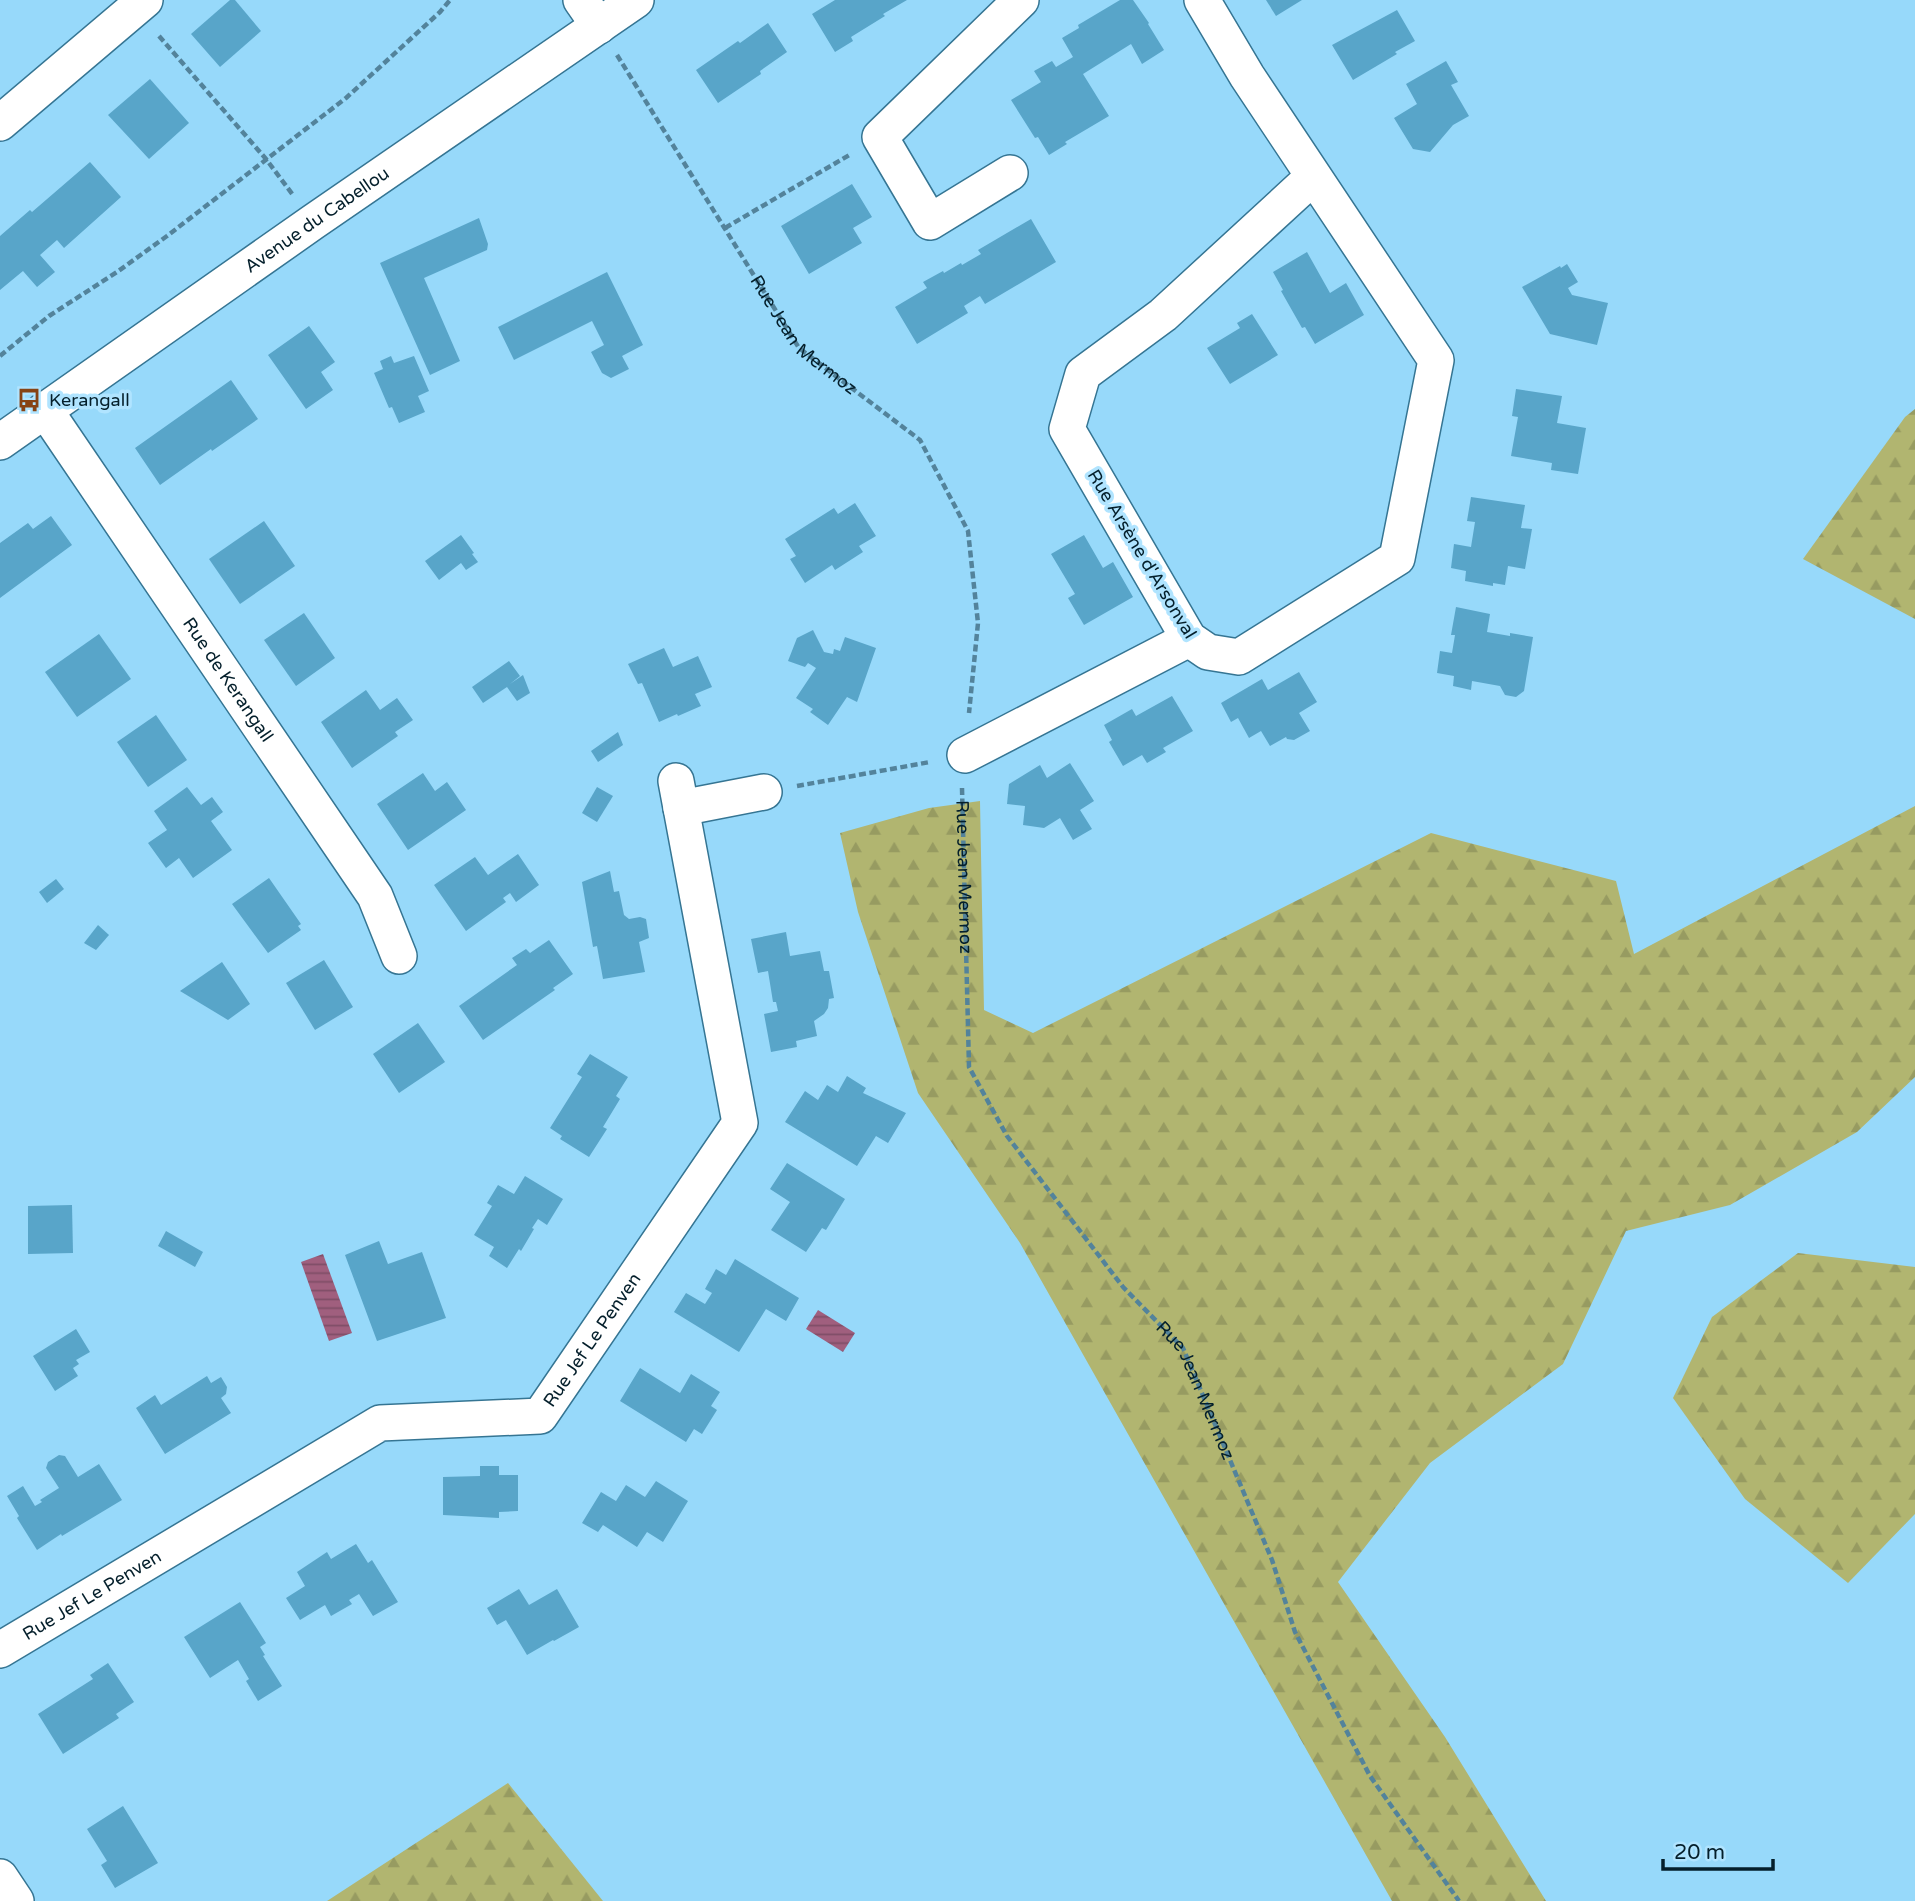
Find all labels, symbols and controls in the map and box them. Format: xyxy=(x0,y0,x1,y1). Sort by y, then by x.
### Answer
street label: Avenue du Cabellou xyxy=(240,162,393,278)
street label: Rue Jean Mermoz xyxy=(745,271,861,399)
bus stop icon: Kerangall xyxy=(15,386,43,414)
place label: Kerangall xyxy=(49,389,130,411)
street label: Rue Arsène d'Arsonval xyxy=(1083,465,1201,643)
street label: Rue de Kerangall xyxy=(178,613,278,746)
street label: Rue Jean Mermoz xyxy=(951,800,977,954)
street label: Rue Jef Le Penven xyxy=(538,1269,645,1411)
street label: Rue Jean Mermoz xyxy=(1152,1316,1240,1463)
street label: Rue Jef Le Penven xyxy=(19,1545,165,1645)
scale bar xyxy=(1663,1828,1773,1872)
text: 20 m xyxy=(1674,1840,1725,1865)

